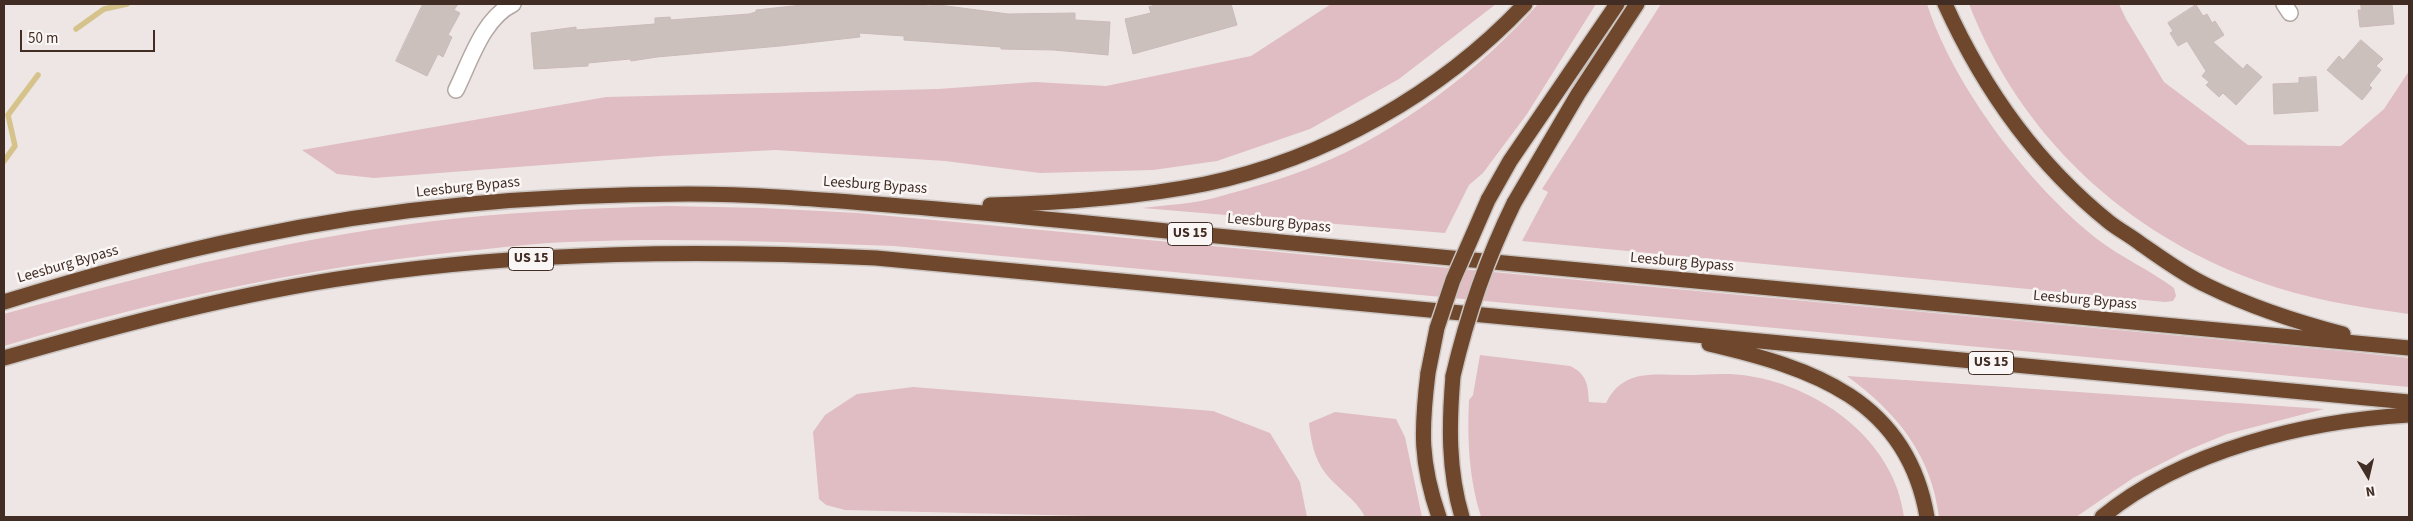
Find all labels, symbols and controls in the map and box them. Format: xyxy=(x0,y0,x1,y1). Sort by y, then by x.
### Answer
scale bar xyxy=(22,20,158,52)
text: 50 m xyxy=(28,28,58,49)
street label: Leesburg Bypass xyxy=(822,173,928,199)
street label: Leesburg Bypass xyxy=(415,174,521,202)
street label: Leesburg Bypass xyxy=(1226,210,1332,238)
road number: US 15 xyxy=(1168,222,1212,245)
street label: Leesburg Bypass xyxy=(15,242,121,288)
road number: US 15 xyxy=(508,248,554,270)
street label: Leesburg Bypass xyxy=(1629,249,1735,277)
street label: Leesburg Bypass xyxy=(2032,287,2138,315)
road number: US 15 xyxy=(1968,352,2014,374)
north arrow xyxy=(2343,451,2393,501)
text: N xyxy=(2364,480,2377,501)

